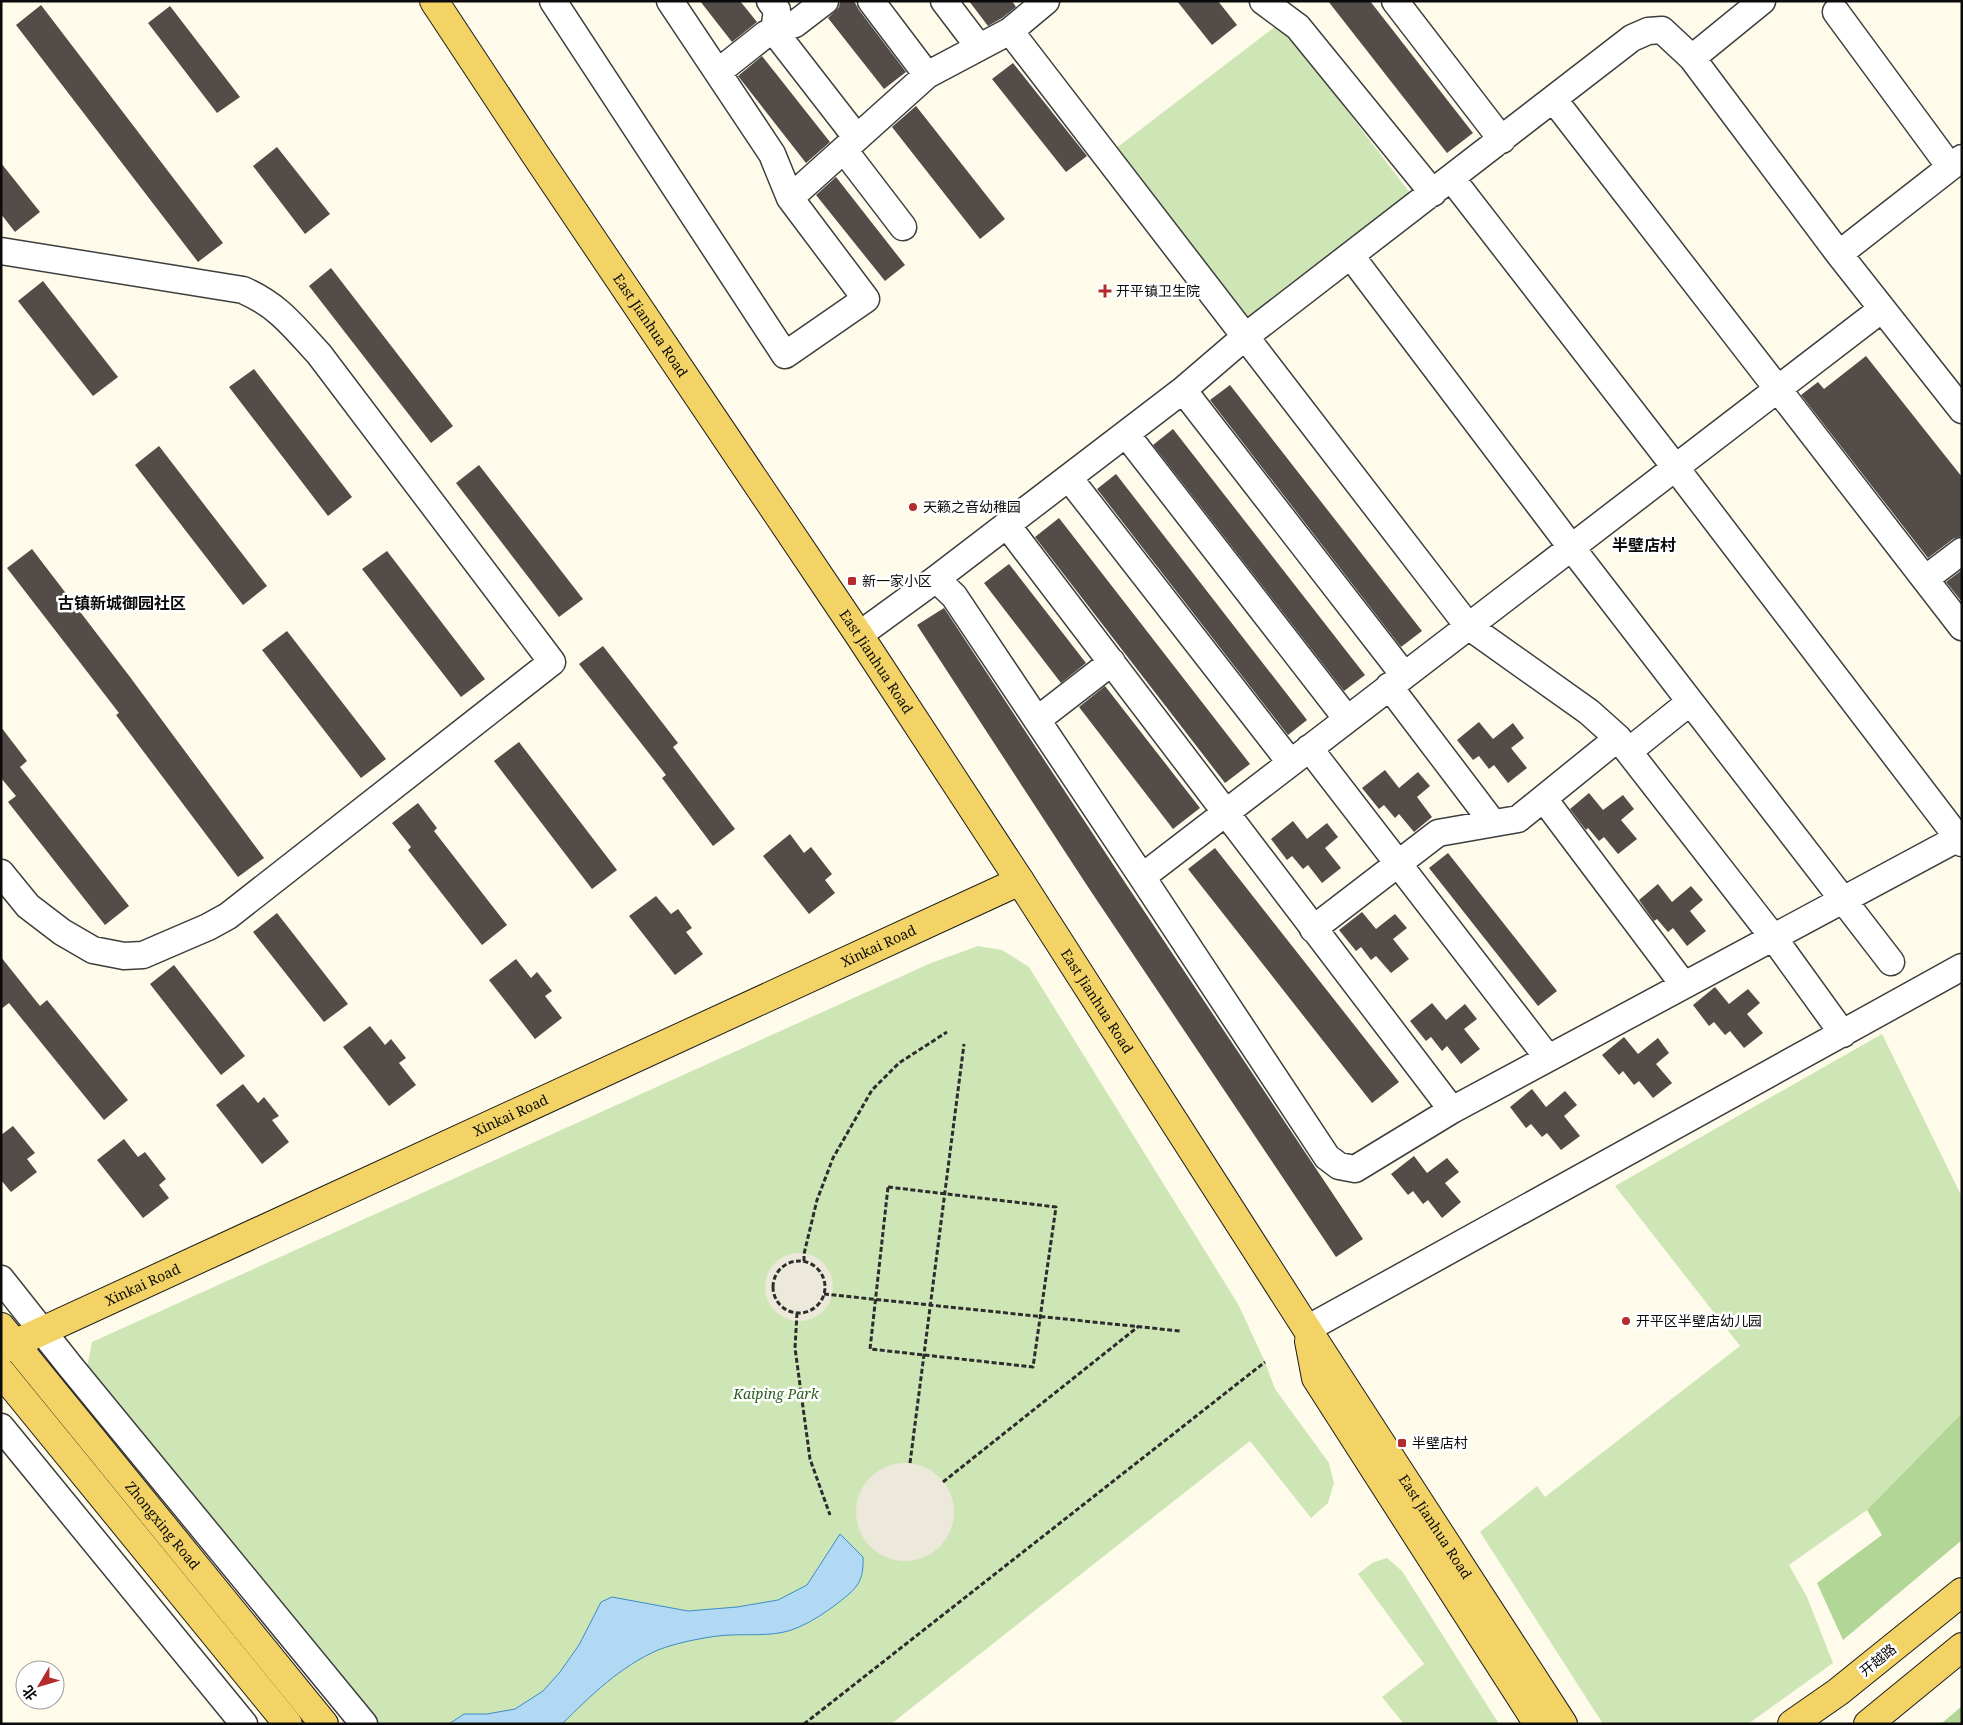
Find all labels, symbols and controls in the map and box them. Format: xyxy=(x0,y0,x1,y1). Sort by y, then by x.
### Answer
street label: East Jianhua Road xyxy=(609,270,693,381)
place label: 开平镇卫生院 xyxy=(1116,281,1200,300)
marker: 开平镇卫生院 xyxy=(1098,284,1112,298)
place label: 天籁之音幼稚园 xyxy=(923,497,1021,516)
marker: 天籁之音幼稚园 xyxy=(907,501,919,513)
district label: 半壁店村 xyxy=(1612,534,1676,556)
place label: 新一家小区 xyxy=(862,571,932,590)
marker: 新一家小区 xyxy=(846,575,858,587)
district label: 古镇新城御园社区 xyxy=(58,592,186,614)
street label: East Jianhua Road xyxy=(835,606,918,717)
street label: Xinkai Road xyxy=(838,920,919,971)
street label: East Jianhua Road xyxy=(1057,945,1138,1057)
street label: Xinkai Road xyxy=(470,1089,551,1141)
street label: Xinkai Road xyxy=(102,1259,184,1310)
place label: 开平区半壁店幼儿园 xyxy=(1636,1311,1762,1330)
marker: 开平区半壁店幼儿园 xyxy=(1620,1315,1632,1327)
park label: Kaiping Park xyxy=(732,1384,820,1403)
place label: 半壁店村 xyxy=(1412,1433,1468,1452)
marker: 半壁店村 xyxy=(1396,1437,1408,1449)
street label: East Jianhua Road xyxy=(1395,1471,1477,1583)
street label: Zhongxing Road xyxy=(121,1477,205,1574)
street label: 开越路 xyxy=(1855,1639,1900,1680)
north arrow xyxy=(15,1660,65,1710)
text: 北 xyxy=(18,1682,41,1705)

